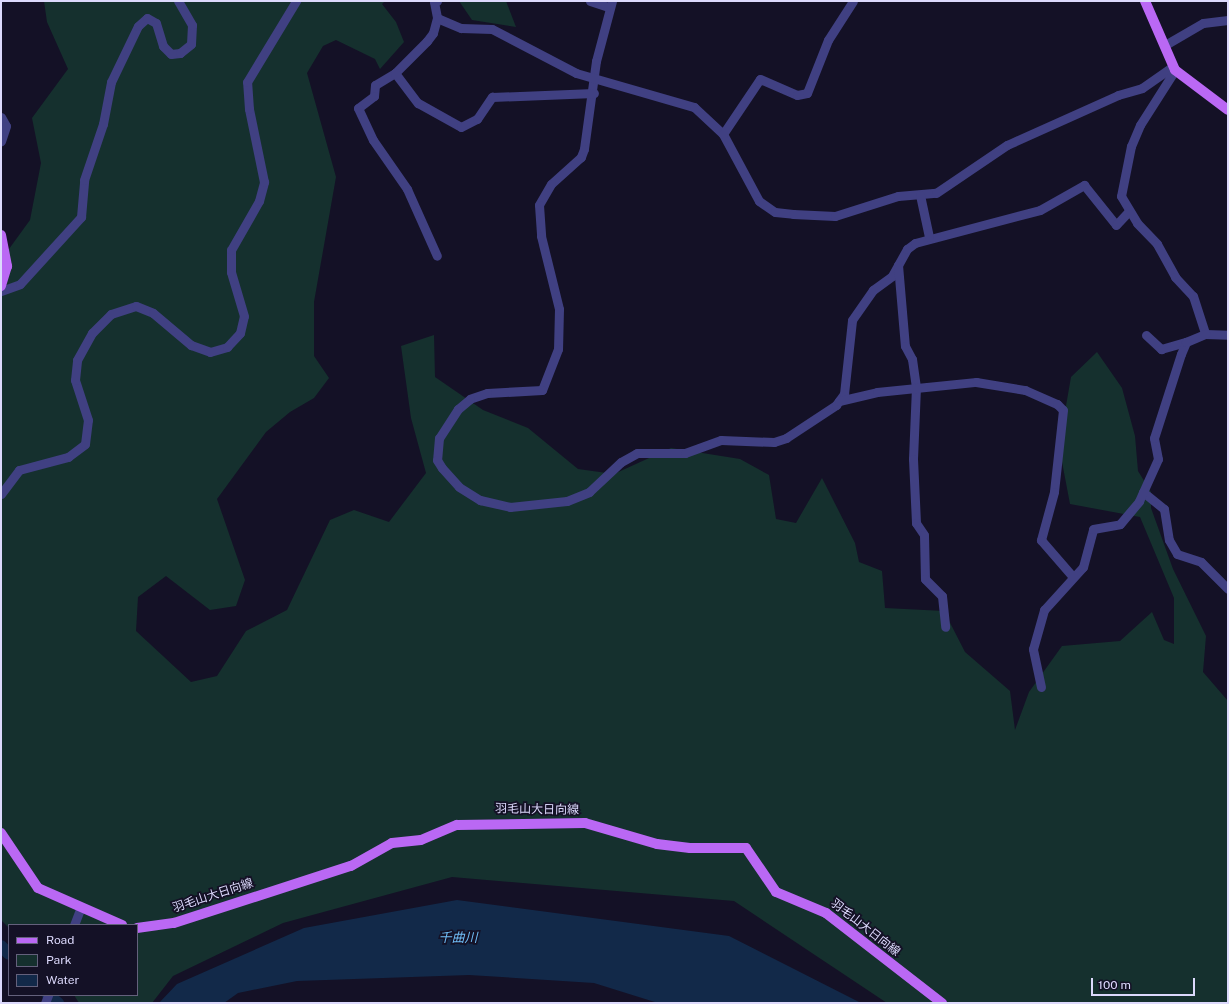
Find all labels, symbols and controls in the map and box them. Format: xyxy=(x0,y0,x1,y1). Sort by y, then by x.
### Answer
street label: 羽毛山大日向線 xyxy=(495,802,579,818)
street label: 羽毛山大日向線 xyxy=(171,876,255,916)
street label: 羽毛山大日向線 xyxy=(827,896,903,960)
legend xyxy=(8,924,138,996)
water label: 千曲川 xyxy=(439,930,477,946)
text: Road xyxy=(46,933,74,947)
text: Park xyxy=(46,953,72,967)
scale bar xyxy=(1093,970,1197,996)
text: Water xyxy=(46,973,79,987)
text: 100 m xyxy=(1098,978,1131,992)

